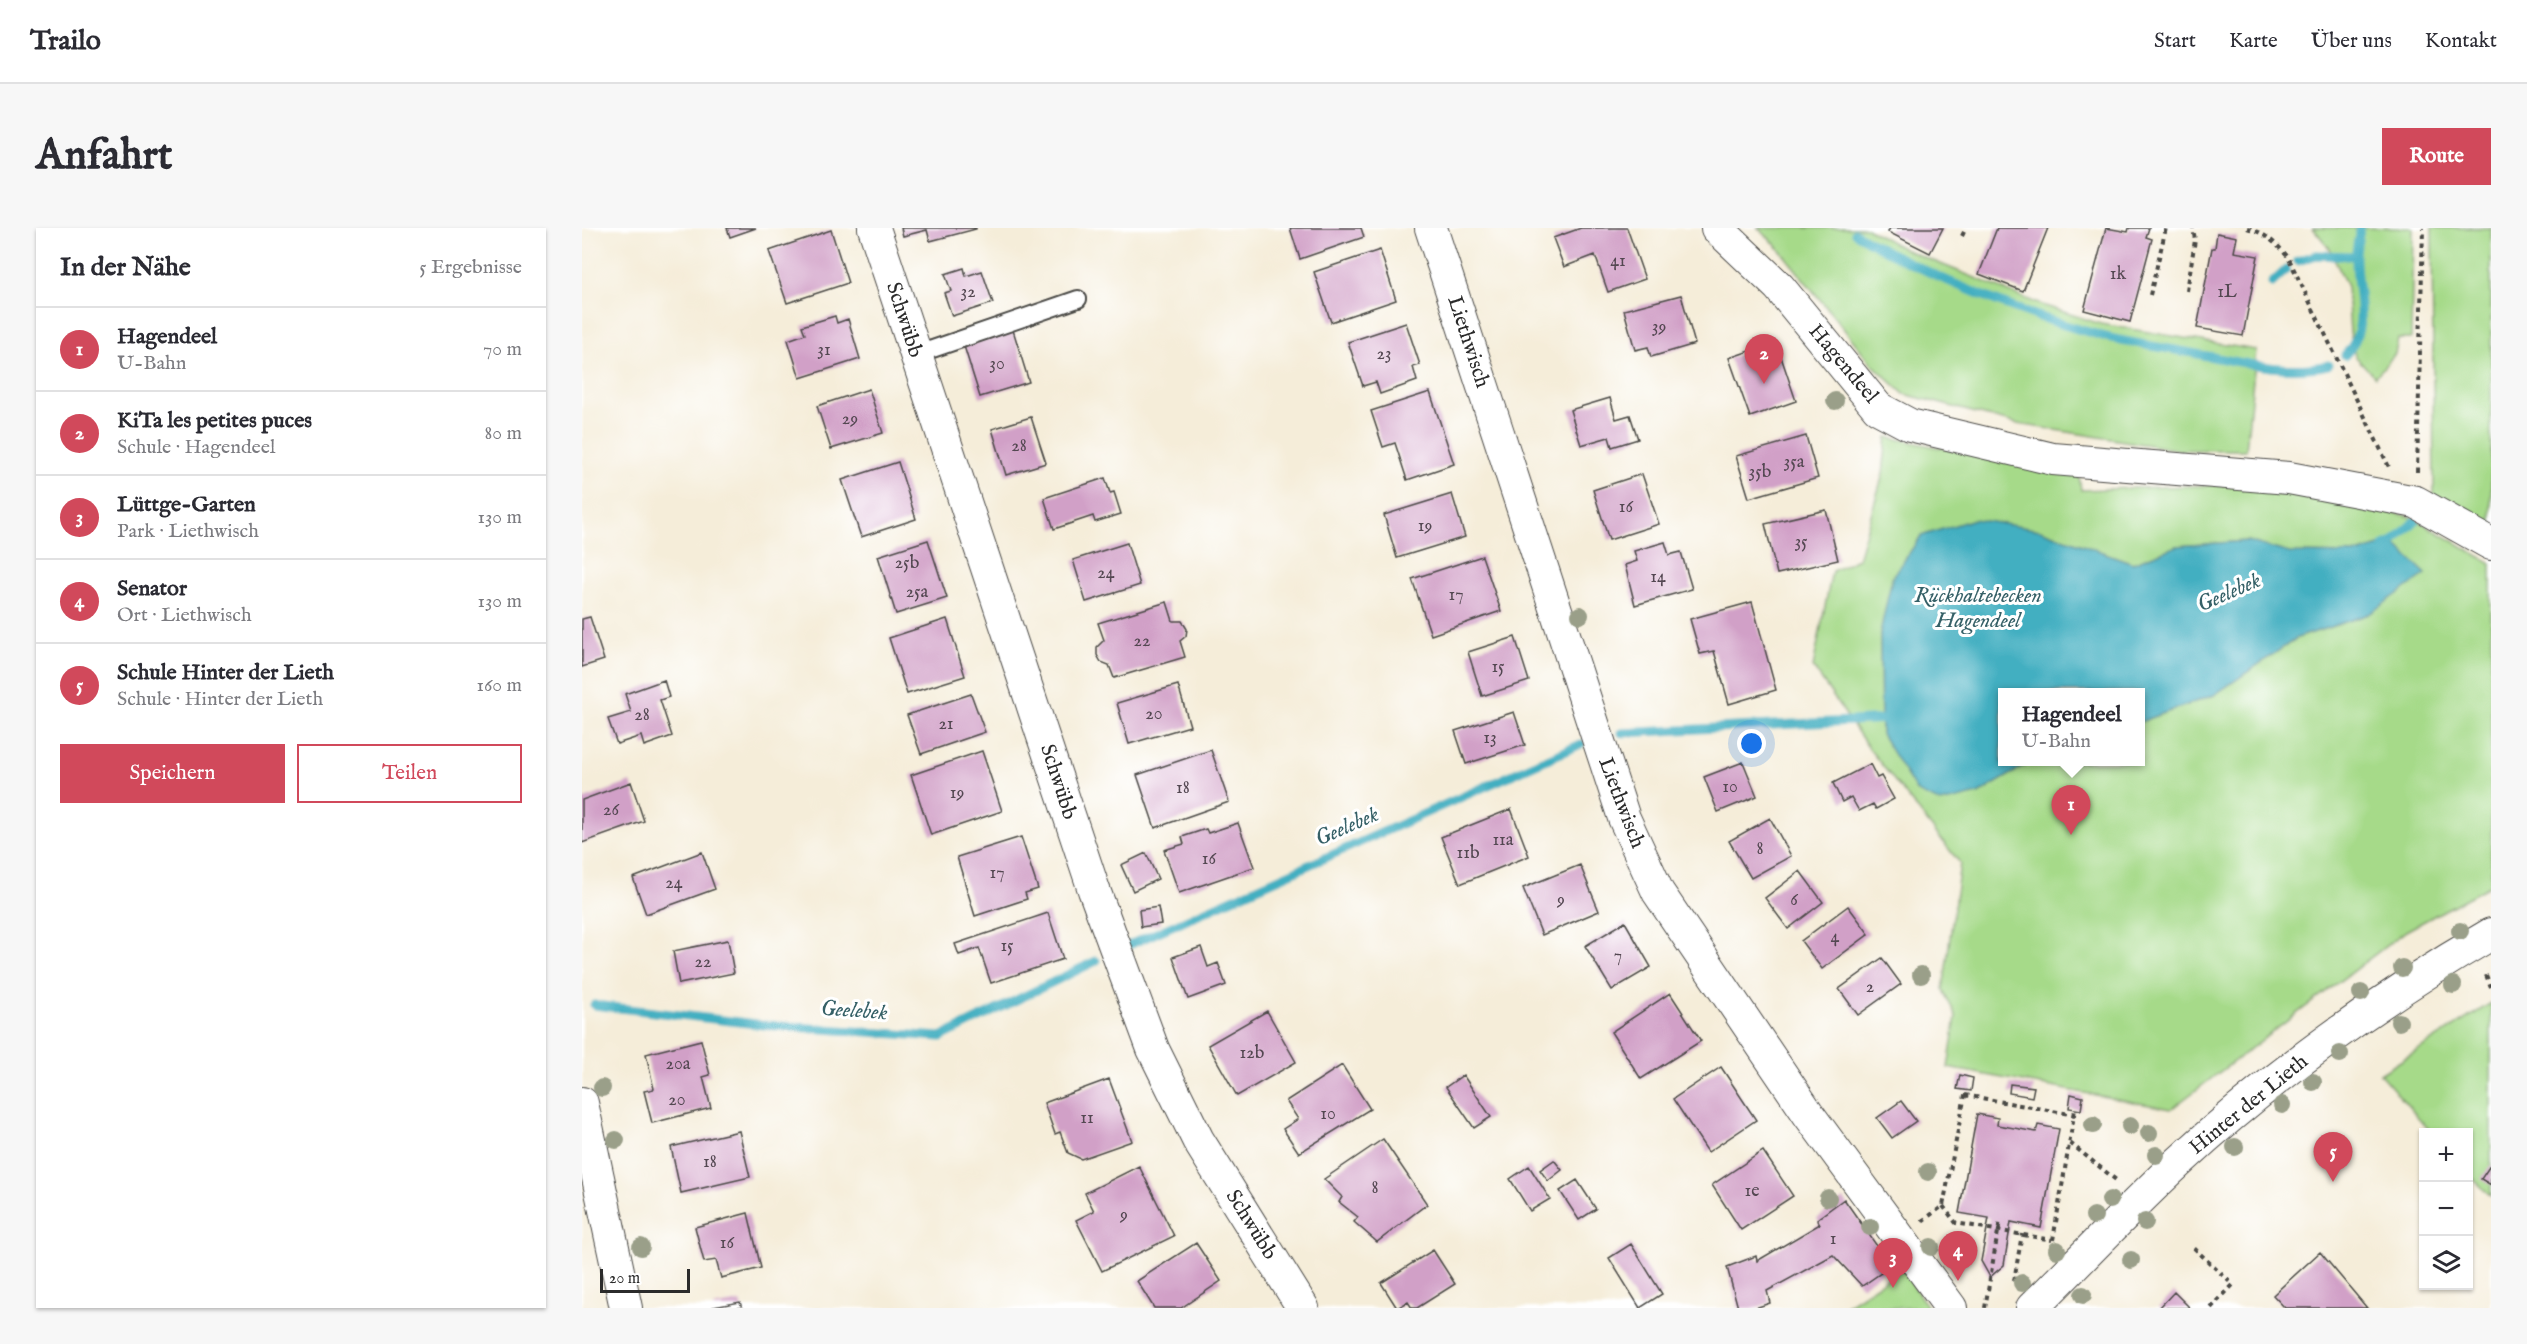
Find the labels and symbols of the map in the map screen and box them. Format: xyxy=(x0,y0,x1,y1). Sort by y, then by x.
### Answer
house number: 41 xyxy=(1610,250,1626,273)
house number: 1k xyxy=(2110,263,2127,286)
street label: Schwübb xyxy=(879,279,929,361)
house number: 32 xyxy=(960,281,976,304)
house number: 1L xyxy=(2217,281,2237,304)
street label: Liethwisch xyxy=(1440,293,1496,391)
house number: 39 xyxy=(1652,316,1666,339)
street label: Hagendeel xyxy=(1802,319,1884,409)
pin: 2 xyxy=(1744,334,1784,384)
house number: 31 xyxy=(817,339,831,362)
house number: 23 xyxy=(1376,343,1392,366)
house number: 30 xyxy=(989,353,1005,376)
house number: 29 xyxy=(842,408,858,431)
house number: 28 xyxy=(1011,435,1027,458)
house number: 35a xyxy=(1783,451,1805,474)
house number: 35b xyxy=(1749,461,1772,484)
house number: 16 xyxy=(1619,496,1634,519)
house number: 19 xyxy=(1418,515,1432,538)
house number: 35 xyxy=(1794,531,1808,554)
house number: 25b xyxy=(895,552,920,575)
house number: 24 xyxy=(1097,562,1115,585)
house number: 14 xyxy=(1650,566,1666,589)
water label: Geelebek xyxy=(2193,567,2265,619)
house number: 25a xyxy=(906,581,929,604)
water label: Rückhaltebecken Hagendeel xyxy=(1914,582,2042,635)
house number: 17 xyxy=(1448,584,1464,607)
house number: 22 xyxy=(1134,630,1150,653)
house number: 15 xyxy=(1491,656,1505,679)
house number: 20 xyxy=(1145,703,1163,726)
house number: 28 xyxy=(634,704,650,727)
house number: 21 xyxy=(938,713,954,736)
house number: 13 xyxy=(1483,727,1497,750)
your location xyxy=(1737,729,1766,758)
street label: Schwübb xyxy=(1033,741,1083,823)
street label: Liethwisch xyxy=(1591,754,1651,852)
house number: 10 xyxy=(1722,776,1738,799)
house number: 18 xyxy=(1176,777,1190,800)
house number: 19 xyxy=(950,782,964,805)
pin: 1 xyxy=(2052,786,2090,835)
house number: 26 xyxy=(603,799,619,822)
water label: Geelebek xyxy=(1311,801,1383,853)
house number: 11a xyxy=(1492,829,1514,852)
house number: 8 xyxy=(1756,838,1764,861)
house number: 11b xyxy=(1456,842,1480,865)
house number: 16 xyxy=(1202,848,1217,871)
house number: 17 xyxy=(989,862,1005,885)
house number: 24 xyxy=(665,872,683,895)
house number: 9 xyxy=(1556,889,1565,912)
house number: 6 xyxy=(1790,889,1798,912)
house number: 4 xyxy=(1831,926,1840,949)
house number: 15 xyxy=(1000,935,1014,958)
house number: 7 xyxy=(1614,945,1622,968)
house number: 22 xyxy=(695,951,711,974)
house number: 2 xyxy=(1866,976,1874,999)
water label: Geelebek xyxy=(820,995,889,1027)
house number: 12b xyxy=(1240,1042,1265,1065)
street label: Hinter der Lieth xyxy=(2184,1049,2314,1161)
house number: 20a xyxy=(665,1053,691,1076)
house number: 20 xyxy=(668,1089,686,1112)
house number: 10 xyxy=(1320,1103,1336,1126)
house number: 11 xyxy=(1080,1107,1094,1130)
pin: 5 xyxy=(2314,1132,2352,1182)
house number: 18 xyxy=(703,1151,717,1174)
house number: 8 xyxy=(1371,1177,1379,1200)
house number: 1e xyxy=(1745,1180,1759,1203)
street label: Schwübb xyxy=(1219,1185,1283,1265)
house number: 9 xyxy=(1119,1204,1128,1227)
house number: 1 xyxy=(1830,1228,1836,1251)
house number: 16 xyxy=(720,1232,735,1255)
pin: 4 xyxy=(1938,1232,1978,1281)
pin: 3 xyxy=(1874,1238,1912,1288)
scale bar xyxy=(600,1266,690,1294)

